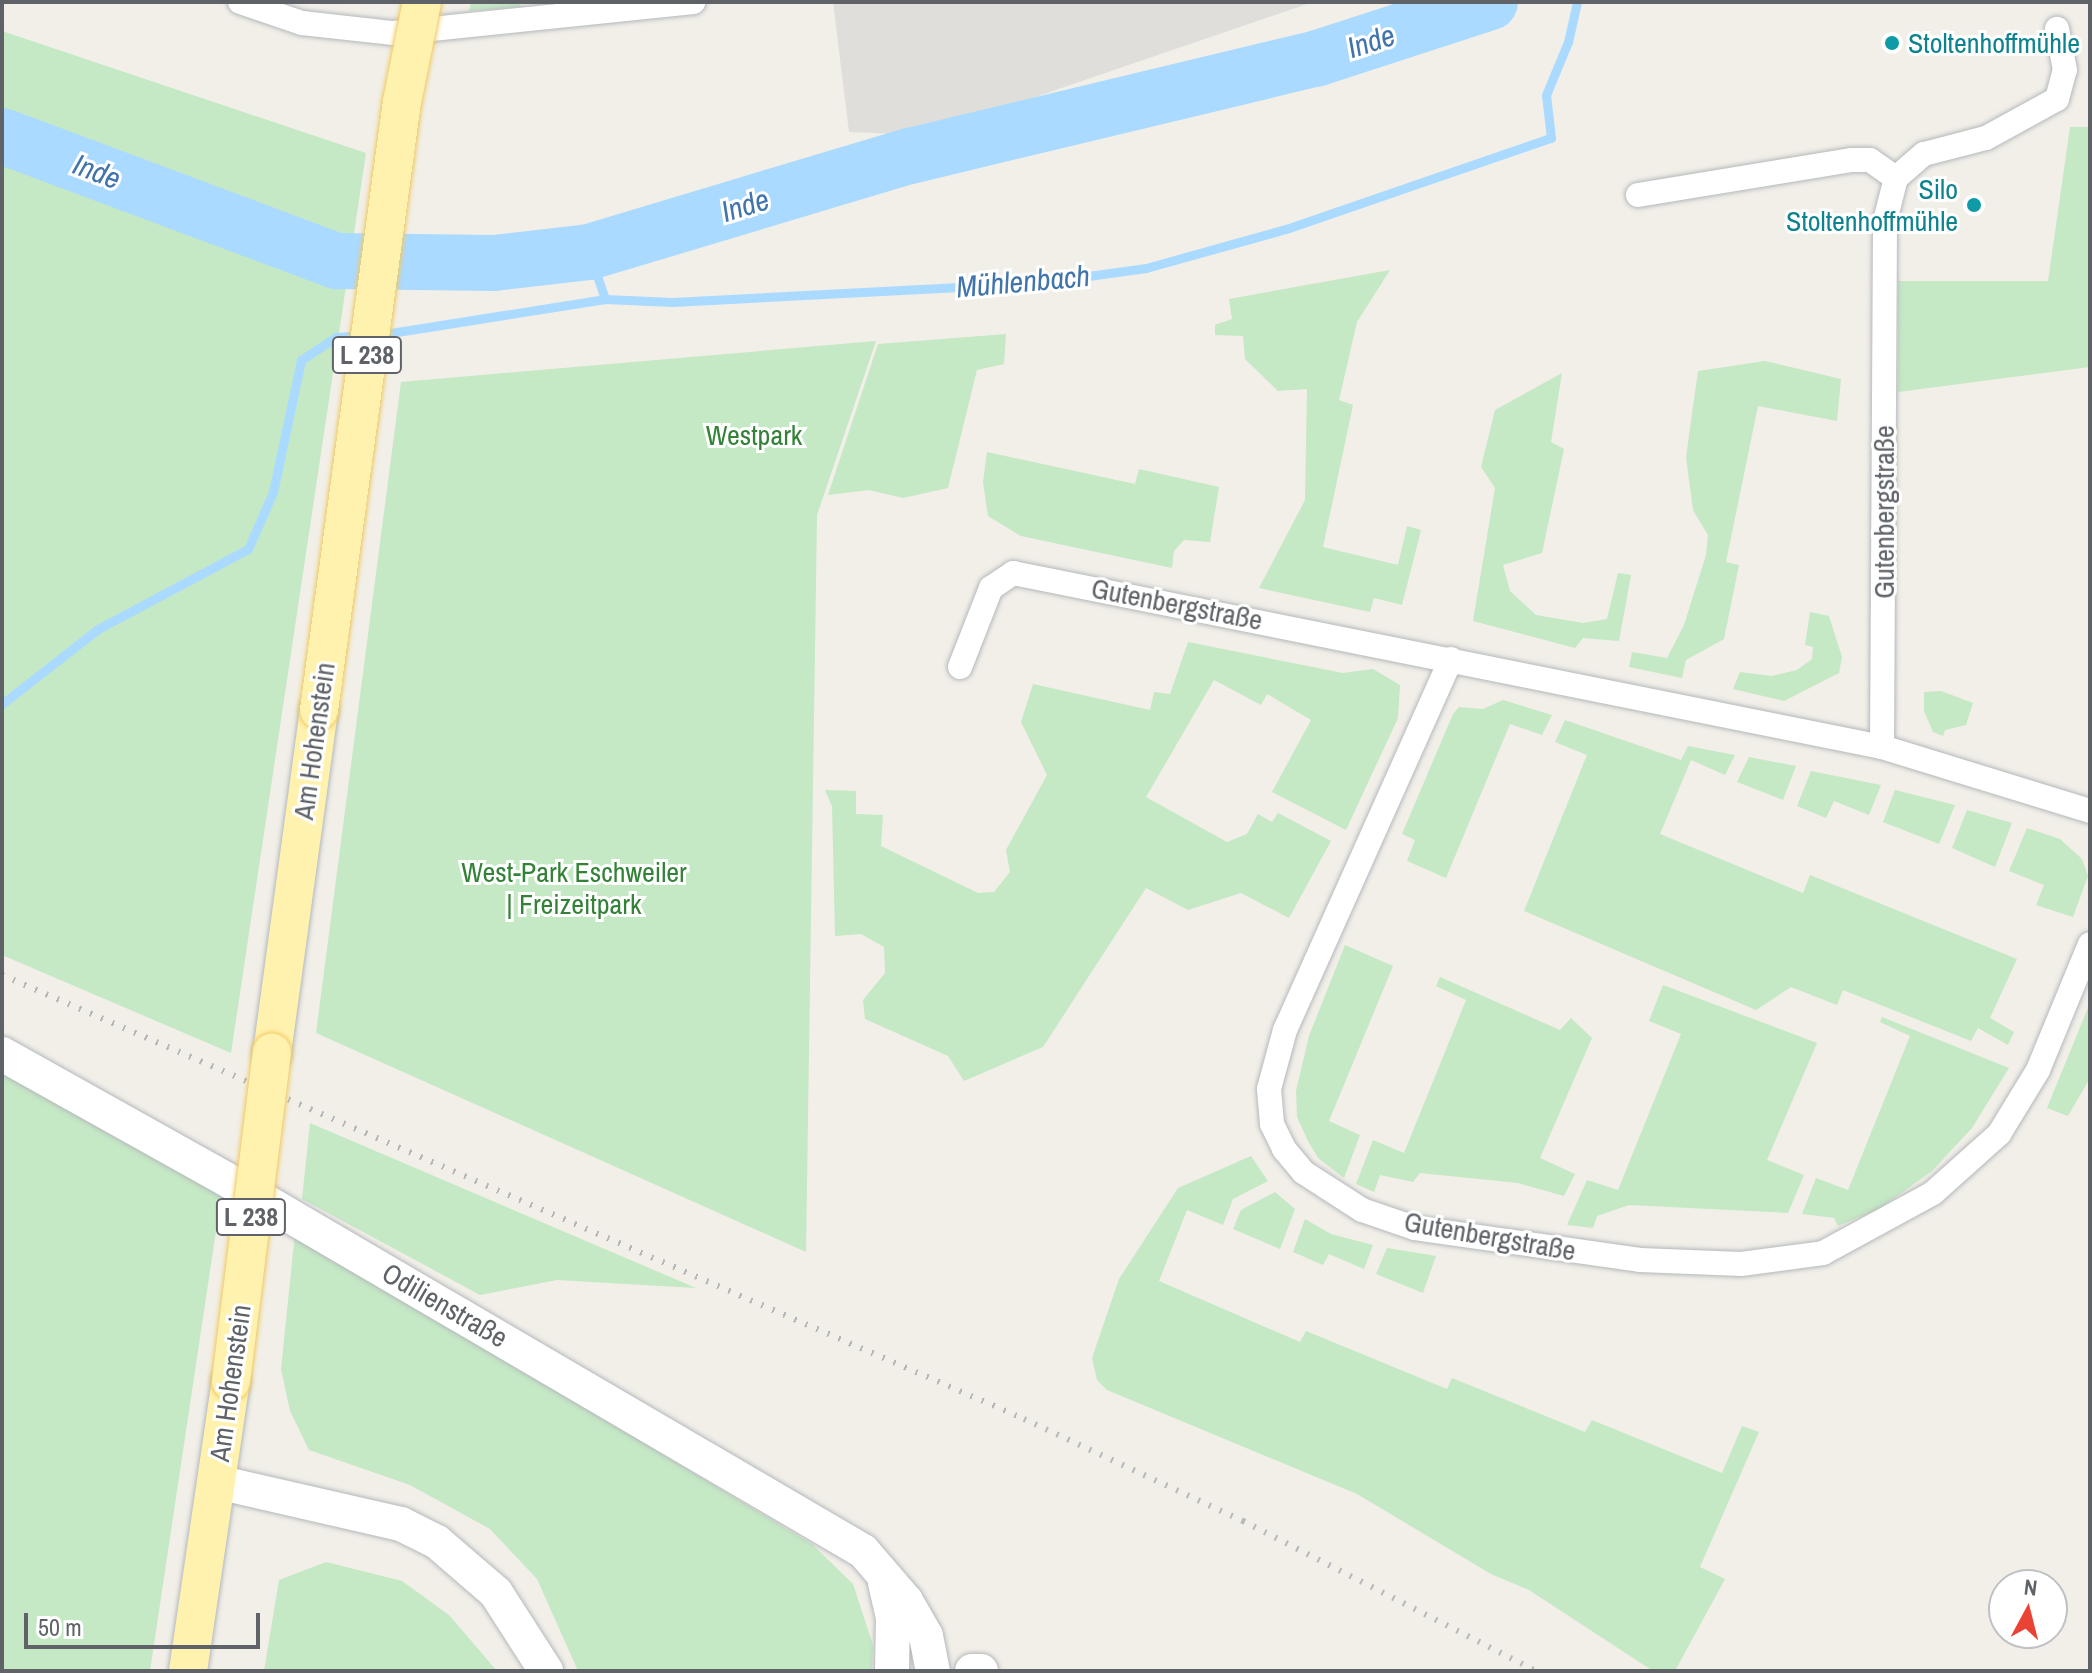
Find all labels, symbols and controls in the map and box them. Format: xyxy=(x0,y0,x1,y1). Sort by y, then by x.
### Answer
water label: Inde xyxy=(1343,16,1399,66)
place label: Stoltenhoffmühle xyxy=(1908,26,2080,60)
marker: Stoltenhoffmühle xyxy=(1883,34,1901,52)
water label: Inde xyxy=(68,146,126,196)
place label: Silo Stoltenhoffmühle xyxy=(1786,172,1958,238)
water label: Inde xyxy=(717,181,773,229)
marker: Silo Stoltenhoffmühle xyxy=(1965,196,1983,214)
water label: Mühlenbach xyxy=(955,257,1091,305)
road number: L 238 xyxy=(331,333,403,377)
park label: Westpark xyxy=(706,418,802,452)
street label: Gutenbergstraße xyxy=(1867,425,1901,599)
street label: Gutenbergstraße xyxy=(1089,571,1265,637)
street label: Am Hohenstein xyxy=(286,660,342,822)
park label: West-Park Eschweiler | Freizeitpark xyxy=(461,855,687,921)
road number: L 238 xyxy=(215,1195,287,1239)
street label: Gutenbergstraße xyxy=(1402,1204,1578,1268)
street label: Odilienstraße xyxy=(376,1256,514,1354)
street label: Am Hohenstein xyxy=(202,1302,258,1464)
north arrow xyxy=(1988,1569,2068,1649)
text: N xyxy=(2022,1571,2039,1603)
scale bar xyxy=(28,1597,264,1647)
text: 50 m xyxy=(38,1611,82,1643)

